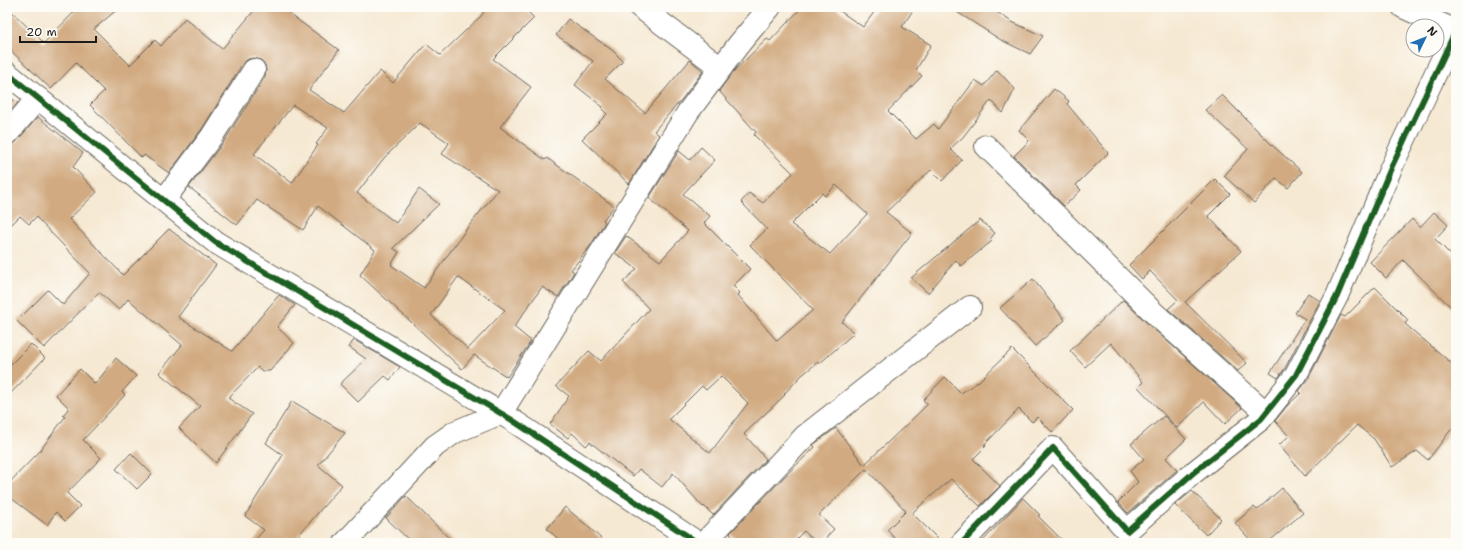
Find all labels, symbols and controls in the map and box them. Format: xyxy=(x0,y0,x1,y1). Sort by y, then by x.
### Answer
scale bar xyxy=(20,18,96,44)
north arrow xyxy=(1405,18,1445,58)
text: N xyxy=(1423,23,1441,40)
text: 20 m xyxy=(26,24,57,40)

